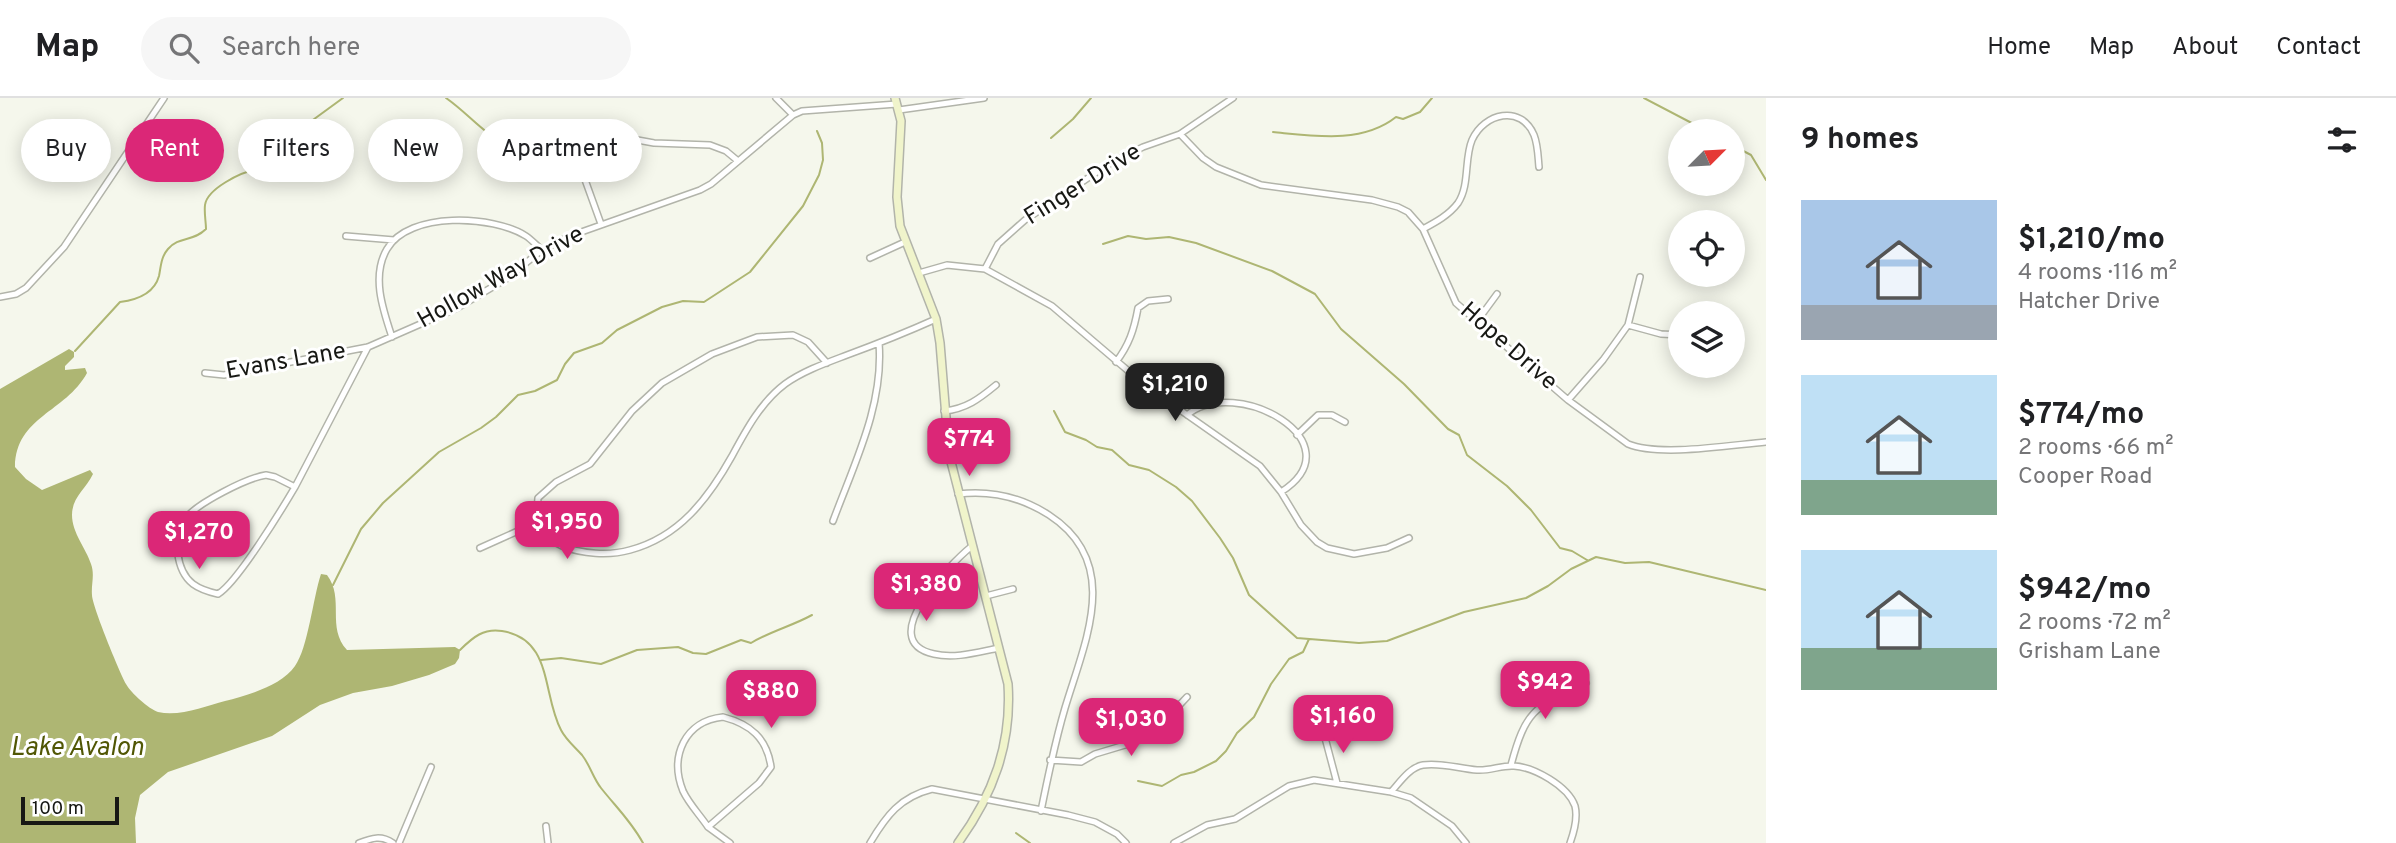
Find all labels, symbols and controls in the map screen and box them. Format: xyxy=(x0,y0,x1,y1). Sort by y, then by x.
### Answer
search box xyxy=(141,17,631,80)
text: Map xyxy=(35,27,99,69)
icon: search xyxy=(165,29,203,67)
text: Search here xyxy=(221,32,360,65)
text: Home xyxy=(1987,33,2051,63)
text: Map xyxy=(2089,33,2134,63)
text: About xyxy=(2172,33,2238,63)
text: Contact xyxy=(2276,33,2361,63)
chip: Buy xyxy=(21,119,111,182)
chip: Rent xyxy=(125,119,224,182)
chip: Filters xyxy=(238,119,354,182)
chip: New xyxy=(368,119,463,182)
chip: Apartment xyxy=(477,119,642,182)
north arrow xyxy=(1668,119,1745,196)
map controls xyxy=(1668,119,1745,378)
icon: filters xyxy=(2323,121,2361,159)
text: 9 homes xyxy=(1801,122,1919,159)
street label: Finger Drive xyxy=(1019,137,1147,233)
button: locate xyxy=(1668,210,1745,287)
street label: Hollow Way Drive xyxy=(413,220,589,336)
text: $1,210/mo xyxy=(2018,222,2165,259)
icon: home xyxy=(1857,228,1941,312)
text: 4 rooms · 116 m² xyxy=(2018,259,2177,288)
text: Hatcher Drive xyxy=(2018,288,2160,317)
street label: Hope Drive xyxy=(1453,296,1563,398)
button: layers xyxy=(1668,301,1745,378)
street label: Evans Lane xyxy=(224,337,348,387)
pin: $1,210 xyxy=(1118,364,1232,423)
text: $1,210 xyxy=(1141,371,1209,400)
text: $774/mo xyxy=(2018,397,2144,434)
icon: home xyxy=(1857,403,1941,487)
pin: $774 xyxy=(928,418,1010,478)
text: $774 xyxy=(943,426,995,455)
text: 2 rooms · 66 m² xyxy=(2018,434,2174,463)
text: Cooper Road xyxy=(2018,463,2152,492)
pin: $1,950 xyxy=(510,502,624,561)
text: $1,950 xyxy=(531,509,603,538)
pin: $1,270 xyxy=(142,512,256,571)
text: $1,270 xyxy=(164,519,234,548)
pin: $1,380 xyxy=(869,564,983,623)
text: $1,380 xyxy=(890,571,962,600)
text: $942/mo xyxy=(2018,572,2151,609)
icon: home xyxy=(1857,578,1941,662)
text: 2 rooms · 72 m² xyxy=(2018,609,2171,638)
text: Grisham Lane xyxy=(2018,638,2161,667)
pin: $942 xyxy=(1504,662,1586,721)
text: $942 xyxy=(1517,669,1573,698)
pin: $880 xyxy=(730,670,812,730)
text: $880 xyxy=(742,678,800,707)
pin: $1,160 xyxy=(1286,696,1400,755)
pin: $1,030 xyxy=(1074,698,1188,758)
text: $1,160 xyxy=(1309,703,1377,732)
text: $1,030 xyxy=(1095,706,1167,735)
water label: Lake Avalon xyxy=(10,732,144,765)
scale bar xyxy=(21,794,119,826)
text: 100 m xyxy=(32,797,84,821)

